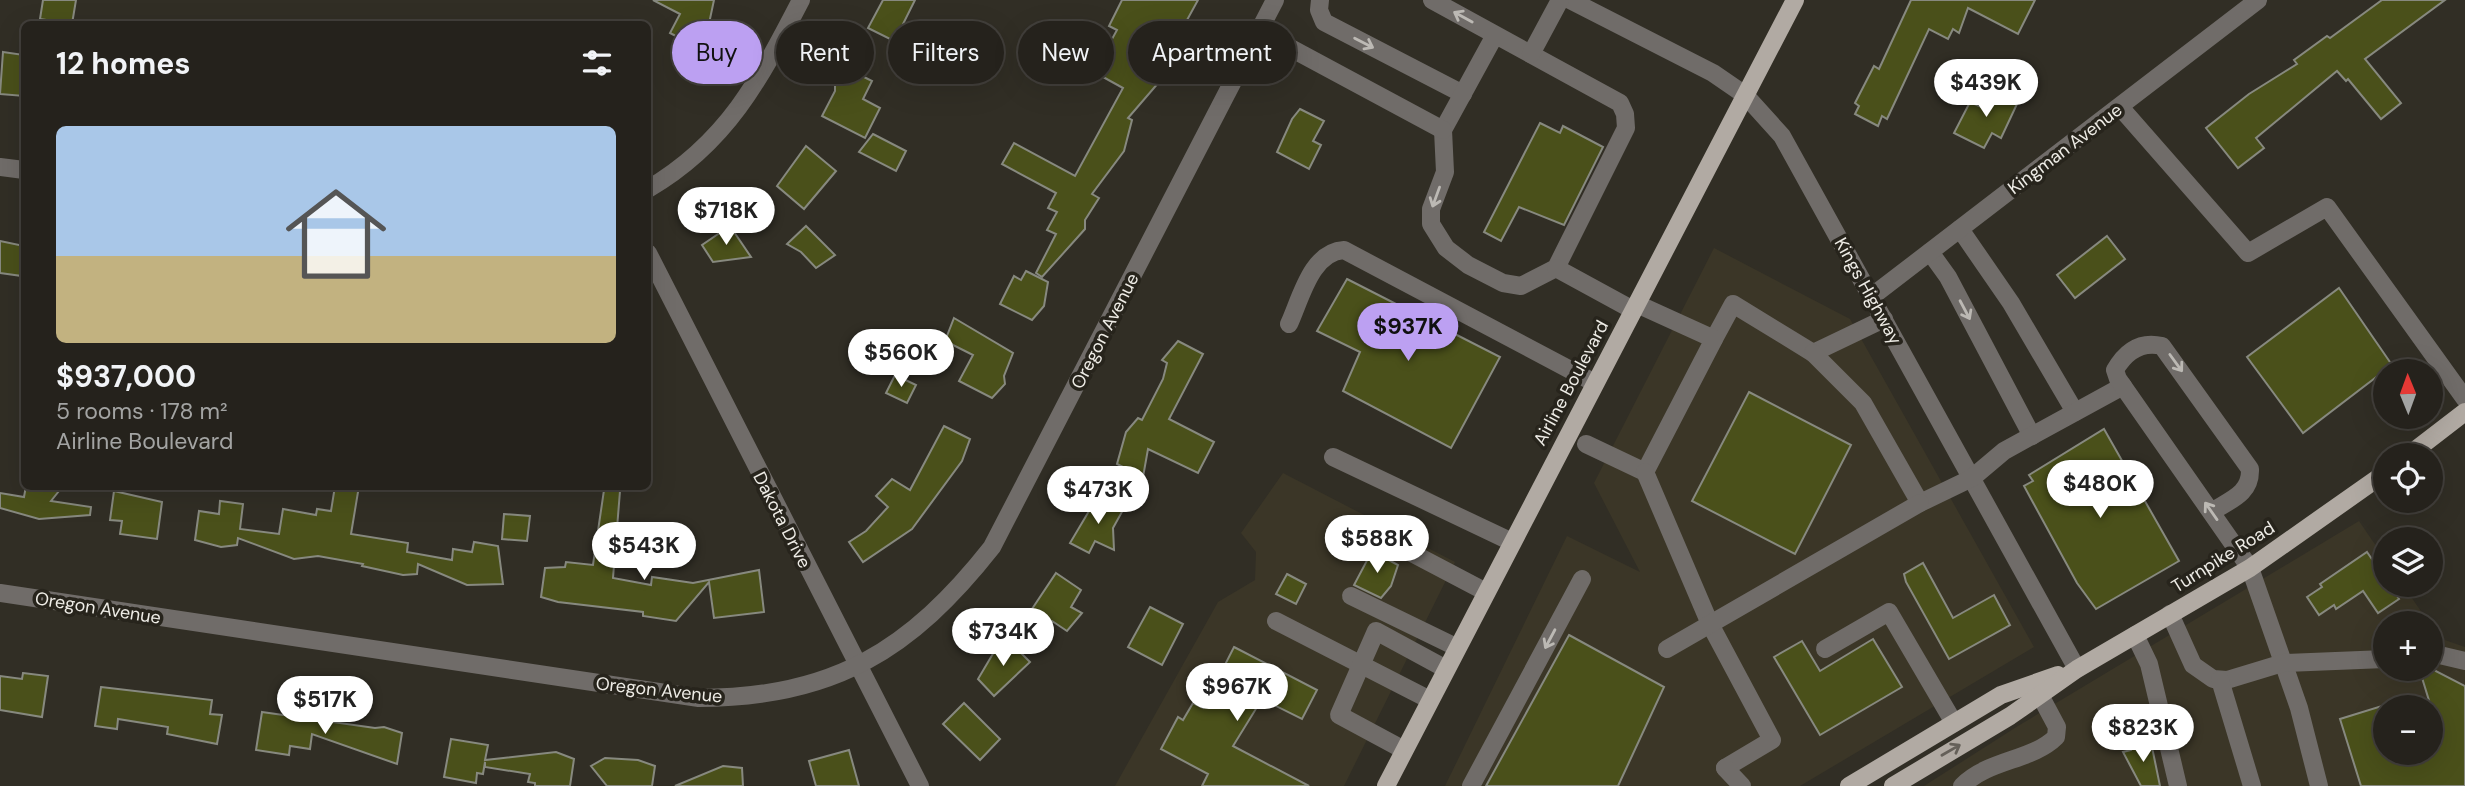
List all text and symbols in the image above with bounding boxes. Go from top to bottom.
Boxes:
one-way arrow [1454,10,1474,24]
chip: Buy [672,21,762,84]
chip: Rent [776,21,874,84]
chip: Filters [888,21,1004,84]
chip: New [1018,21,1114,84]
chip: Apartment [1128,21,1296,84]
one-way arrow [1353,36,1374,50]
text: 12 homes [56,44,190,83]
icon: filters [578,44,616,82]
pin: $439K [1937,60,2035,119]
text: $439K [1950,67,2022,97]
street label: Kingman Avenue [2003,98,2127,200]
icon: home [273,171,399,297]
one-way arrow [1428,185,1441,207]
pin: $718K [677,188,775,247]
text: $718K [694,195,758,225]
street label: Kings Highway [1829,233,1907,349]
street label: Oregon Avenue [1065,269,1145,393]
one-way arrow [1959,299,1973,320]
pin: $937K [1359,304,1457,363]
text: $937K [1373,311,1443,341]
street label: Airline Boulevard [1528,316,1614,450]
pin: $560K [852,330,950,389]
text: $560K [864,337,938,367]
one-way arrow [2168,353,2183,372]
text: $937,000 [56,357,196,396]
north arrow [2373,359,2443,429]
map controls [2373,359,2443,765]
text: 5 rooms · 178 m² [56,396,228,426]
text: Airline Boulevard [56,426,233,456]
button: locate [2373,443,2443,513]
pin: $480K [2051,461,2149,520]
pin: $473K [1049,466,1147,526]
street label: Dakota Drive [747,468,817,572]
text: $480K [2063,468,2137,498]
text: $473K [1063,474,1133,504]
one-way arrow [2204,502,2218,521]
pin: $588K [1328,516,1426,575]
street label: Turnpike Road [2167,516,2279,598]
pin: $543K [595,522,693,582]
text: $588K [1341,523,1413,553]
button: layers [2373,527,2443,597]
text: $543K [608,530,680,560]
street label: Oregon Avenue [33,586,163,630]
pin: $734K [954,608,1052,668]
button: + [2373,611,2443,681]
text: $734K [968,616,1038,646]
one-way arrow [1542,628,1556,649]
pin: $967K [1188,664,1286,723]
street label: Oregon Avenue [595,671,723,709]
text: $967K [1202,671,1272,701]
pin: $517K [276,676,374,736]
text: $517K [293,684,357,714]
button: − [2373,695,2443,765]
pin: $823K [2094,704,2192,764]
text: $823K [2108,712,2178,742]
one-way arrow [1940,743,1961,756]

